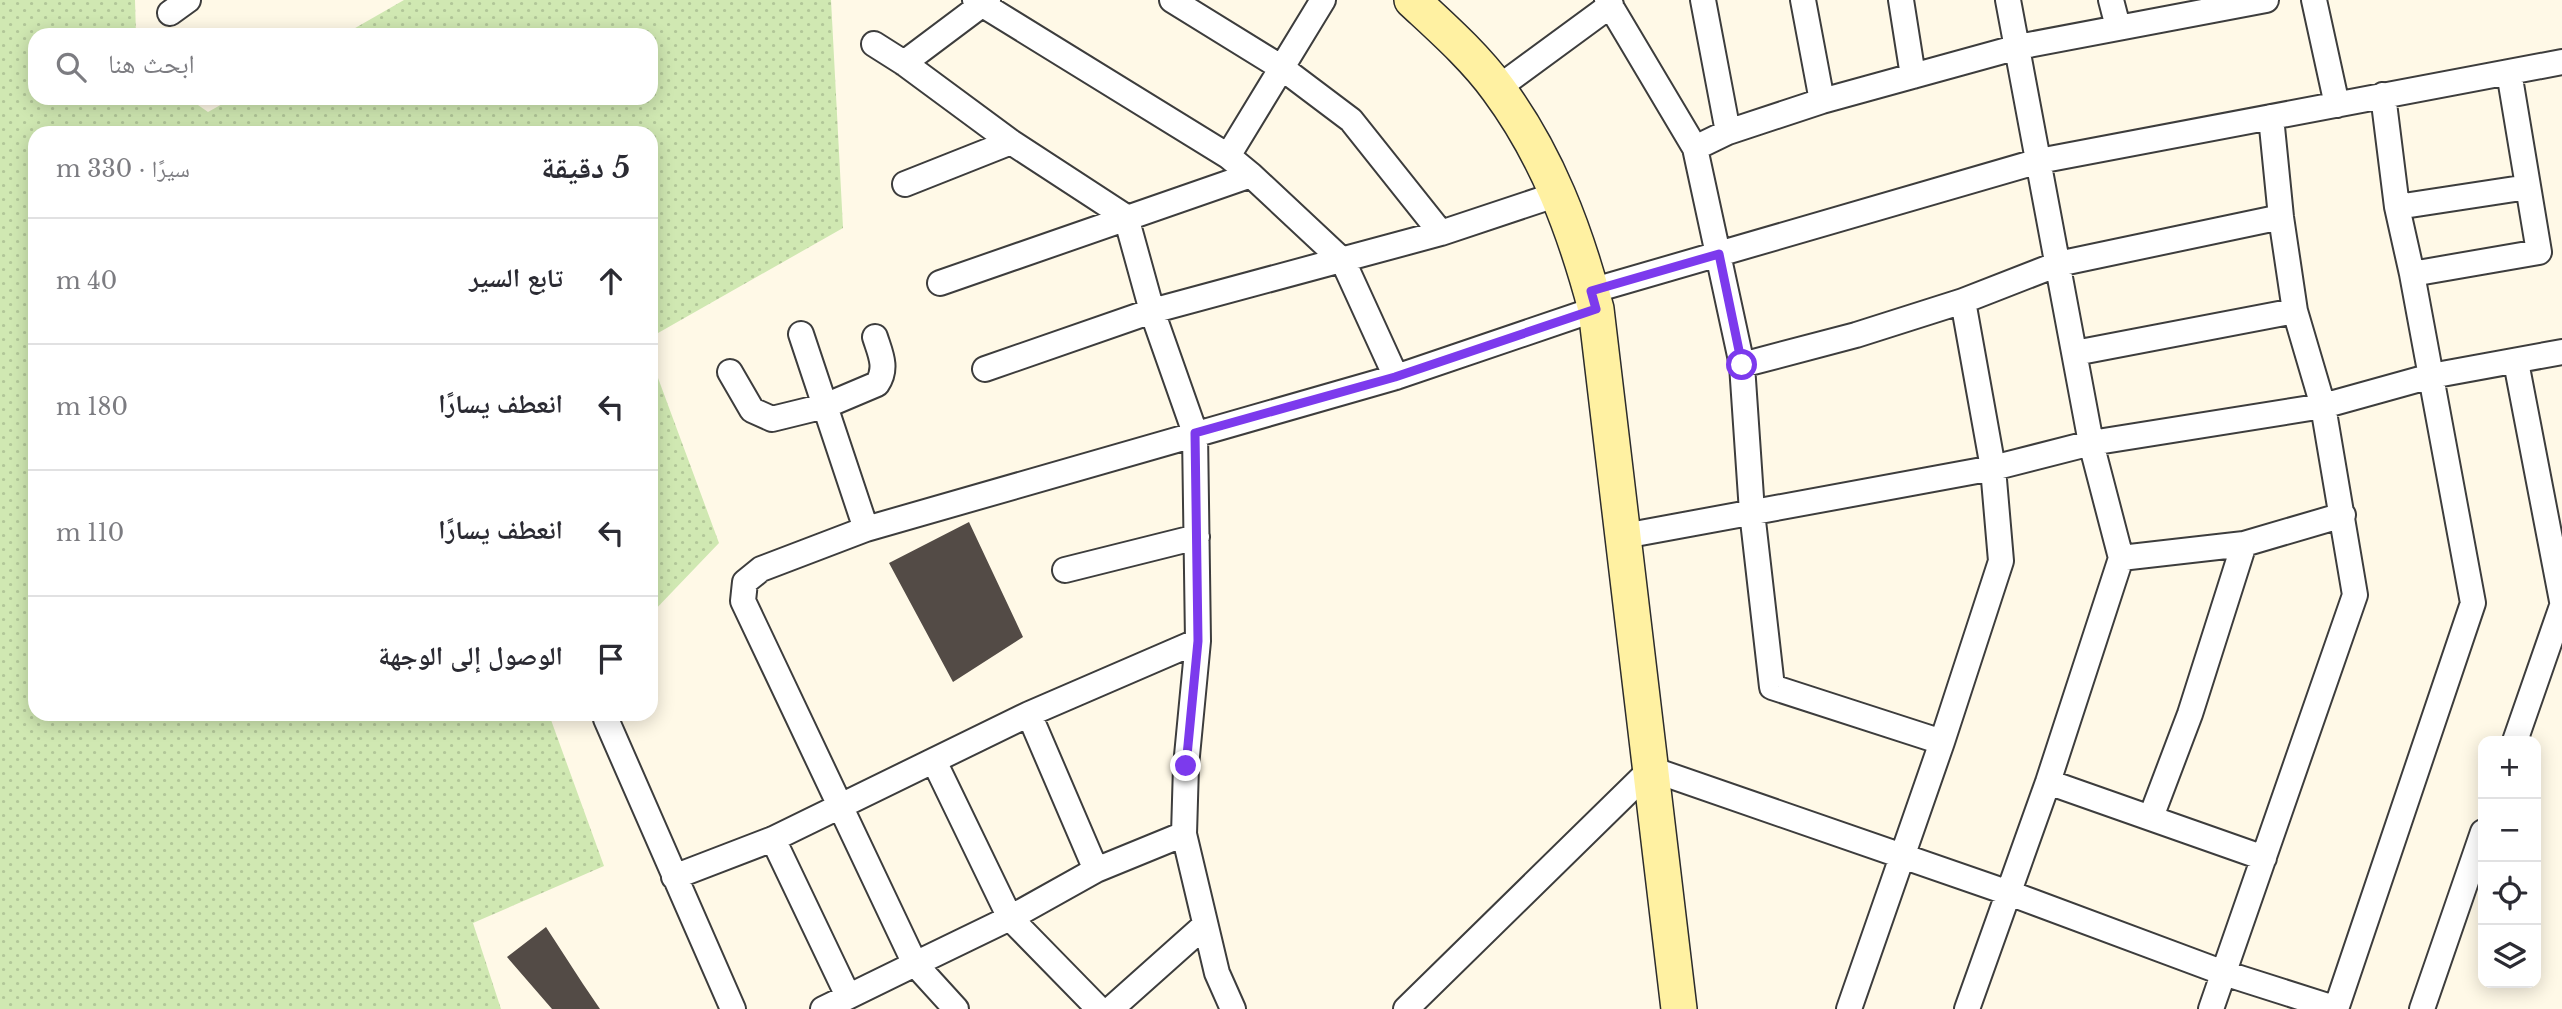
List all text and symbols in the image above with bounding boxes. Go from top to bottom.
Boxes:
search box [28,28,658,105]
icon: search [52,48,90,86]
text: ابحث هنا [108,48,195,80]
text: 5 دقيقة [541,149,630,186]
text: سيرًا · 330 m [56,155,190,183]
text: تابع السير [469,262,563,294]
icon: ahead [592,262,630,300]
text: 40 m [56,267,117,295]
route start [1726,349,1757,380]
text: انعطف يسارًا [438,388,563,420]
icon: left [592,388,630,426]
text: 180 m [56,393,128,421]
text: انعطف يسارًا [438,514,563,546]
icon: left [592,514,630,552]
text: 110 m [56,519,124,547]
text: الوصول إلى الوجهة [378,640,563,672]
icon: arrive [592,640,630,678]
map controls [2478,736,2541,988]
button: + [2478,736,2541,799]
route end [1170,750,1201,781]
button: − [2478,799,2541,862]
button: locate [2478,862,2541,925]
button: layers [2478,925,2541,988]

